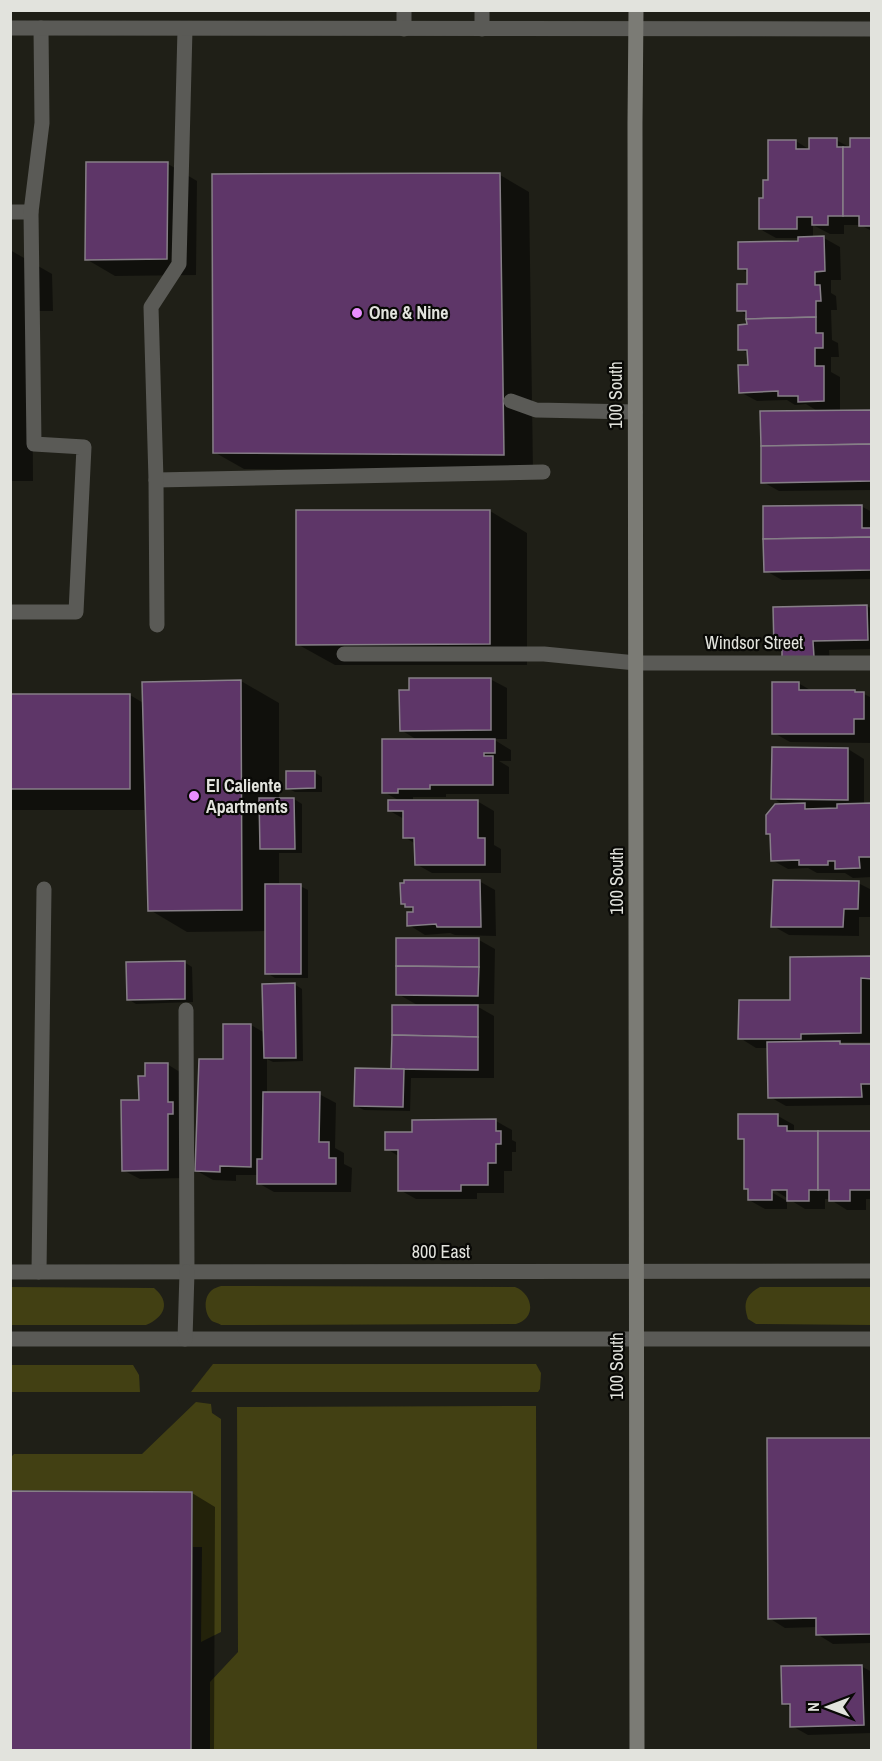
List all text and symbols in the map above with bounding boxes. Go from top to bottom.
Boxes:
place label: One & Nine [369,300,449,325]
marker: One & Nine [350,306,364,320]
street label: 100 South [603,361,628,429]
street label: Windsor Street [705,630,803,655]
place label: El Caliente Apartments [206,773,288,819]
marker: El Caliente Apartments [187,789,201,803]
street label: 100 South [604,847,629,915]
street label: 800 East [412,1239,470,1264]
street label: 100 South [604,1332,629,1400]
north arrow [798,1677,858,1737]
text: N [802,1702,824,1712]

